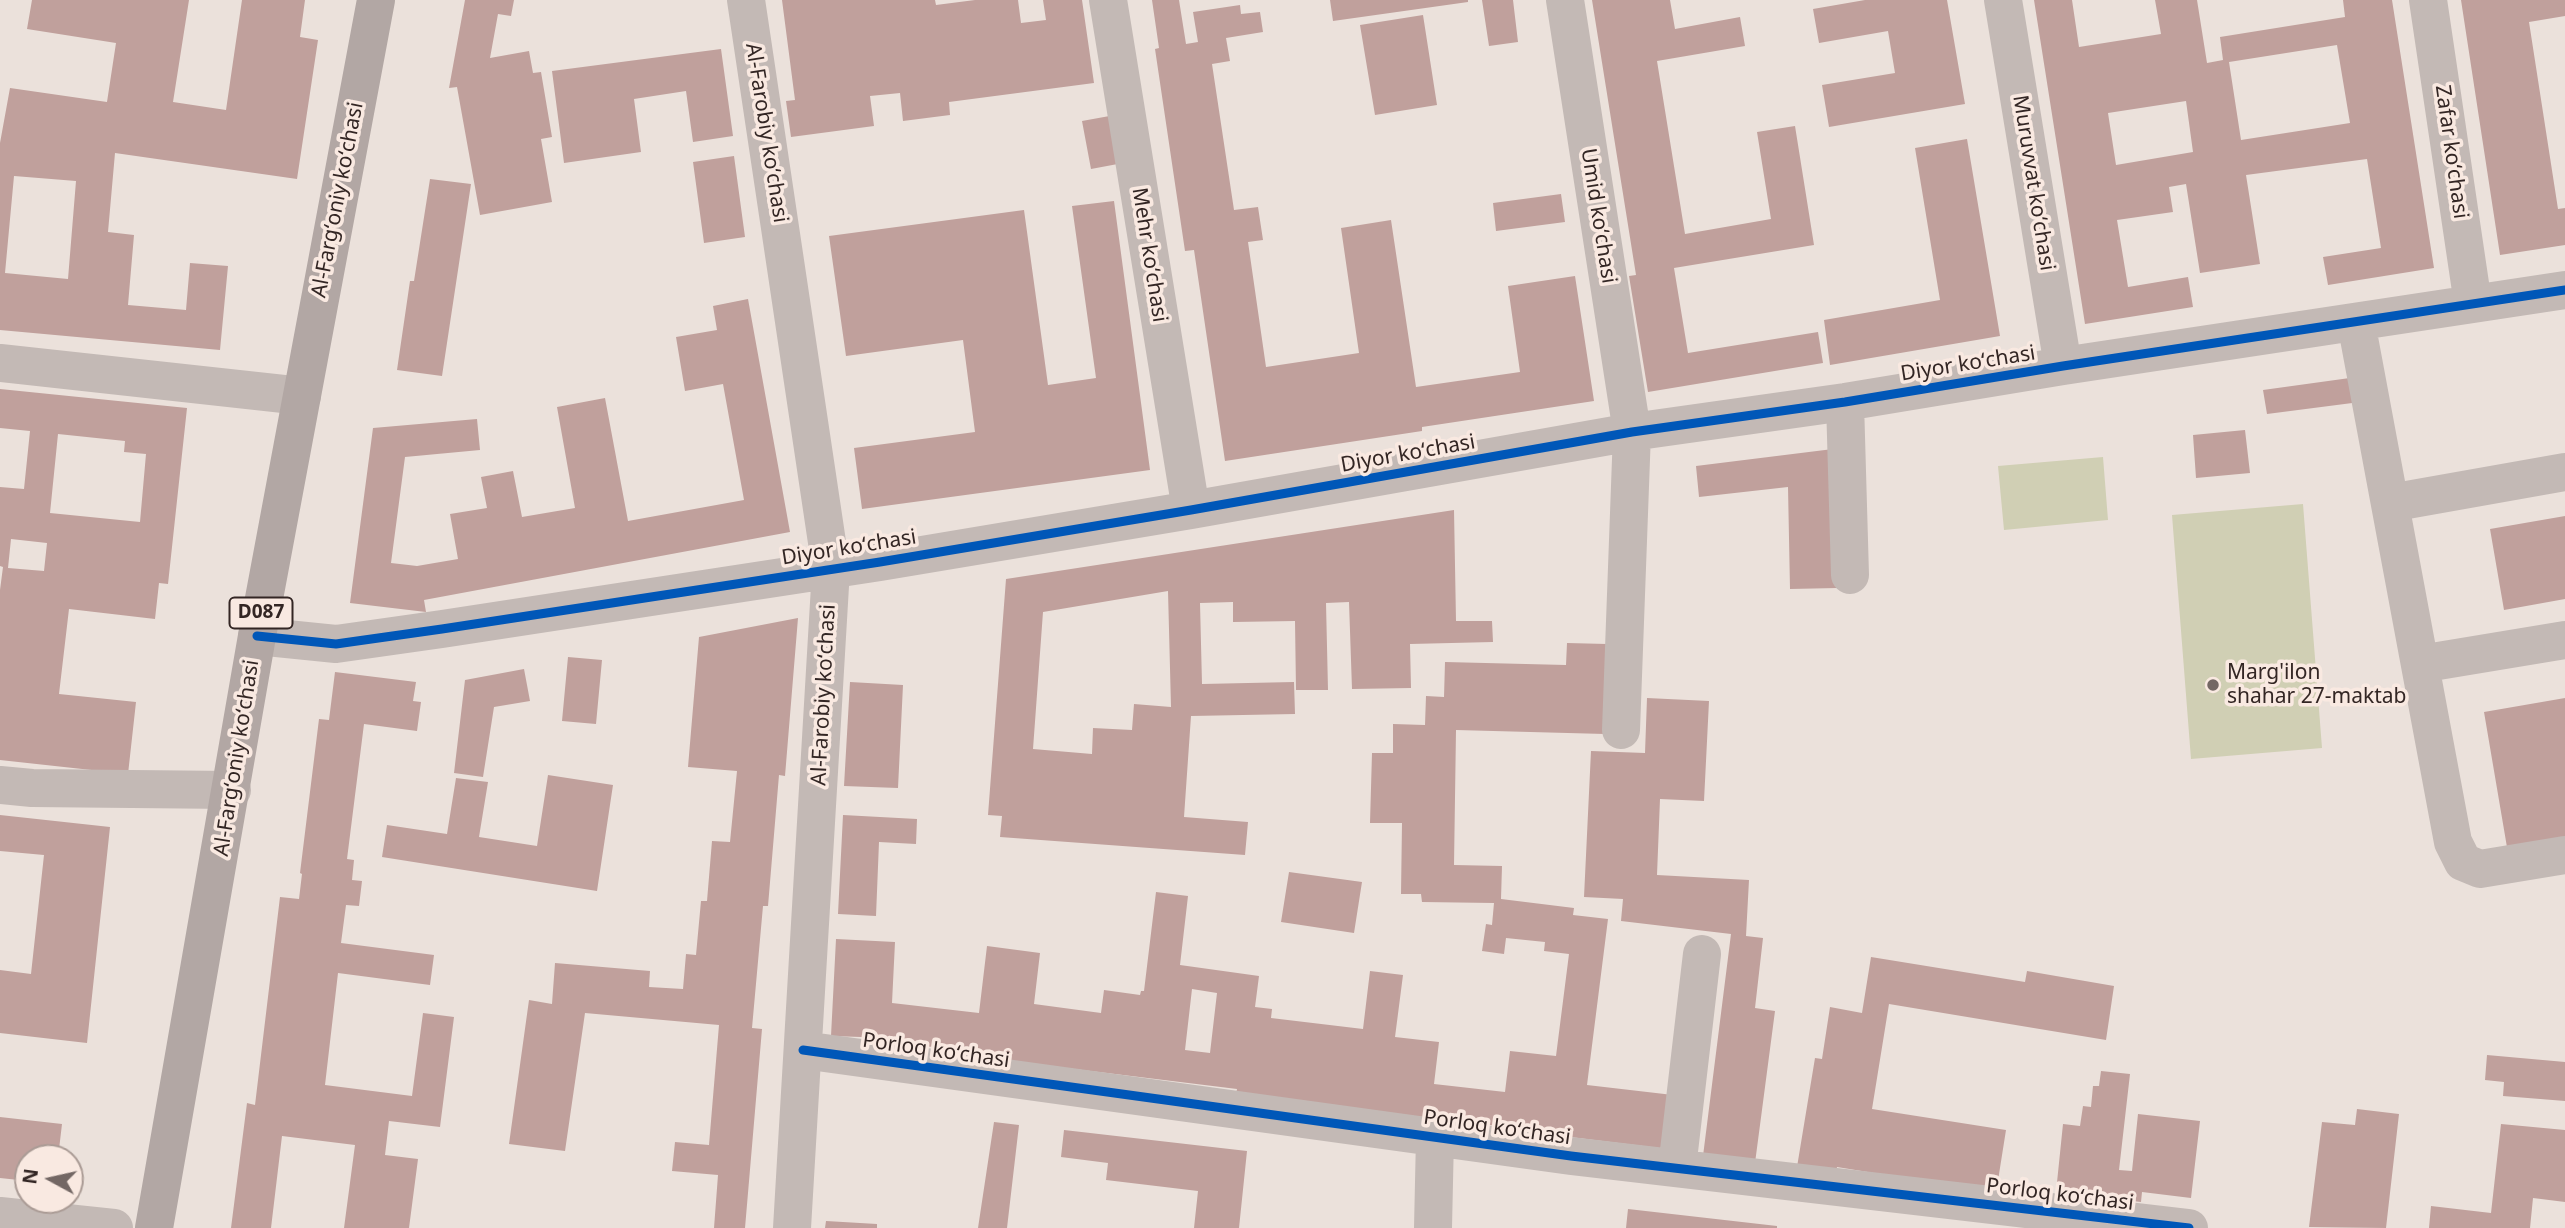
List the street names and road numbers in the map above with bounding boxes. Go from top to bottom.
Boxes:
street label: Al-Farobiy koʻchasi [739,41,793,225]
street label: Zafar koʻchasi [2429,83,2473,221]
street label: Muruvvat koʻchasi [2007,93,2059,273]
street label: Al-Fargʻoniy koʻchasi [307,100,369,300]
street label: Umid koʻchasi [1575,147,1621,285]
street label: Mehr koʻchasi [1126,186,1172,324]
street label: Diyor koʻchasi [1899,341,2037,387]
street label: Diyor koʻchasi [1339,430,1477,478]
street label: Diyor koʻchasi [780,525,918,571]
road number: D087 [230,598,292,628]
street label: Al-Farobiy koʻchasi [807,604,841,786]
street label: Al-Fargʻoniy koʻchasi [209,658,265,858]
street label: Porloq koʻchasi [861,1028,1011,1074]
street label: Porloq koʻchasi [1422,1105,1572,1151]
street label: Porloq koʻchasi [1985,1173,2135,1217]

